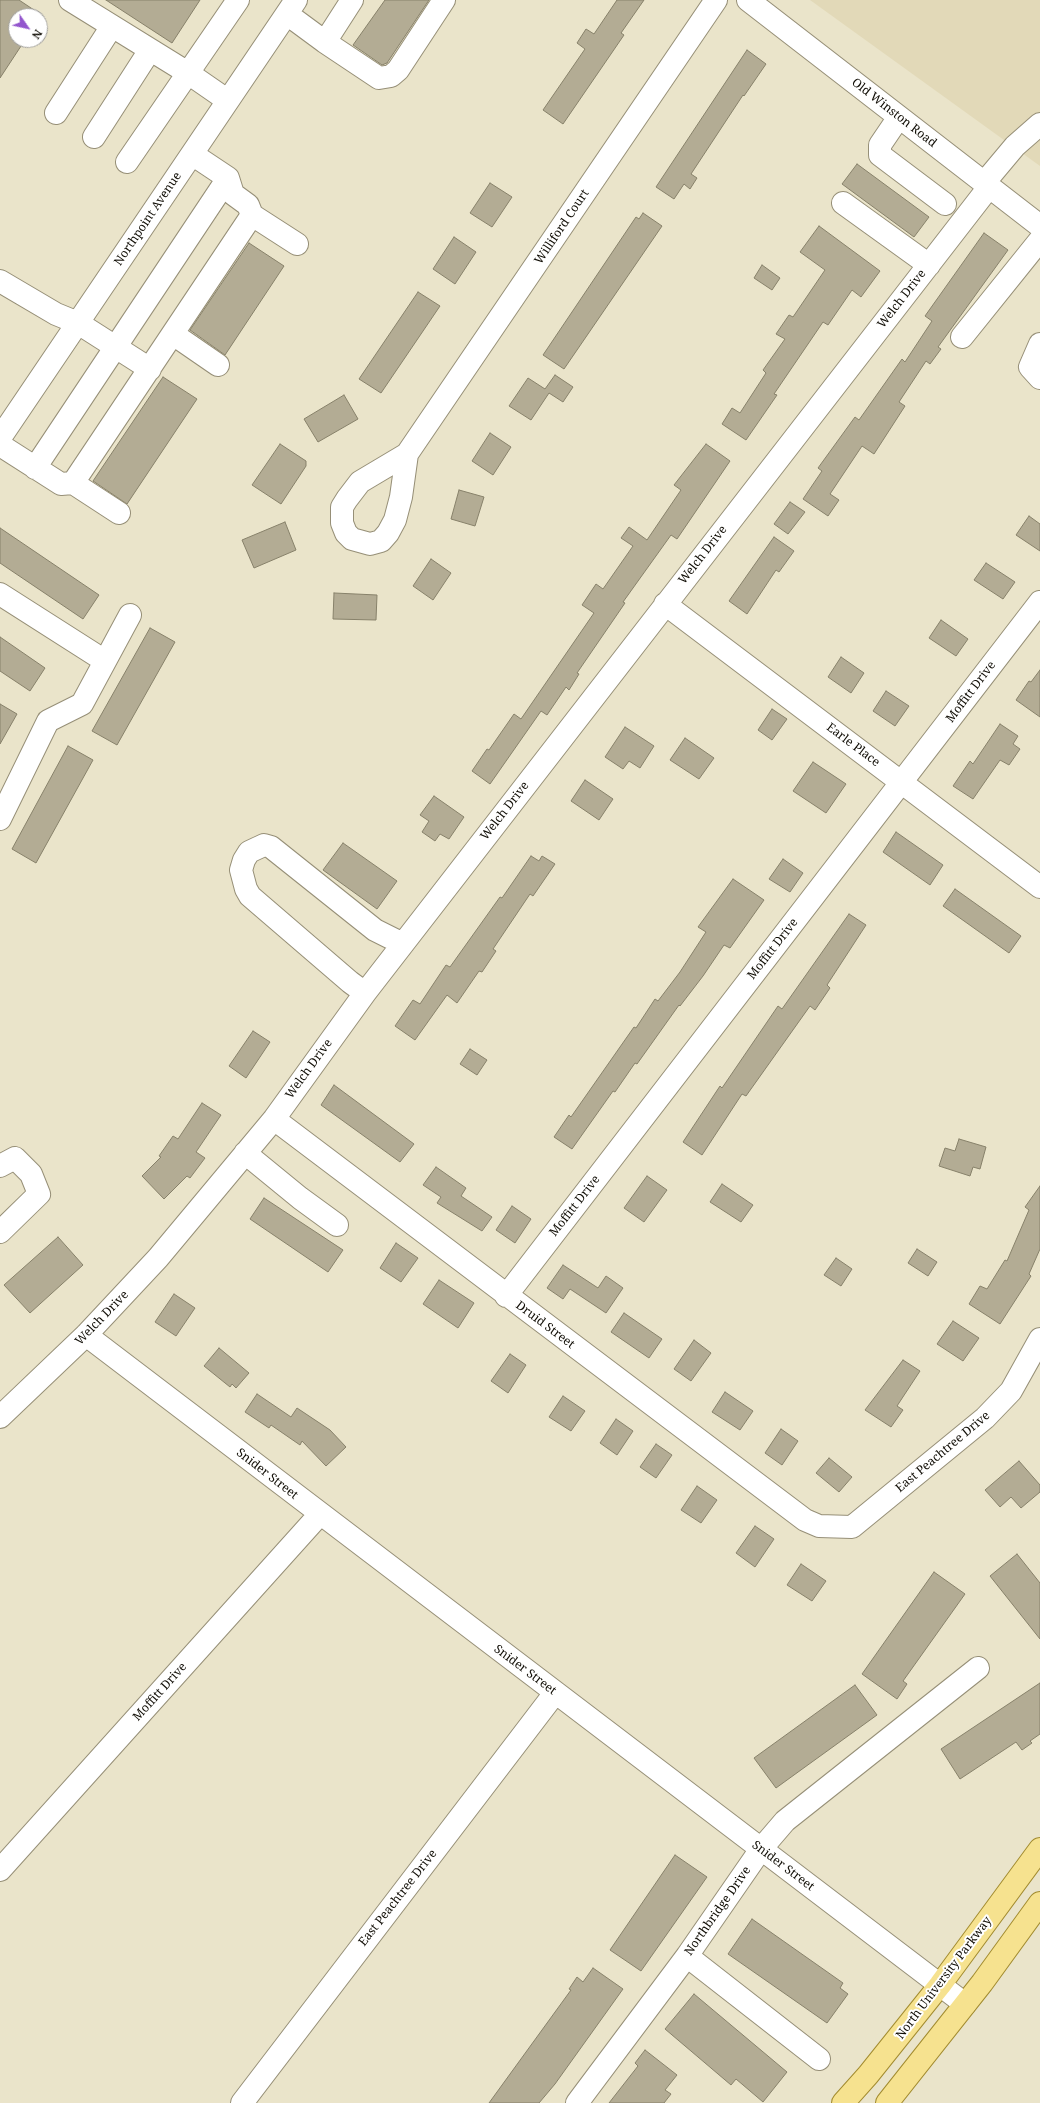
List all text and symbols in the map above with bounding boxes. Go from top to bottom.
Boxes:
north arrow [8,8,48,48]
text: N [29,27,46,42]
street label: Old Winston Road [849,75,939,151]
street label: Northpoint Avenue [111,170,185,268]
street label: Williford Court [532,187,592,267]
street label: Welch Drive [875,267,929,331]
street label: Welch Drive [676,523,730,587]
street label: Moffitt Drive [943,658,999,726]
street label: Earle Place [823,720,883,770]
street label: Welch Drive [478,779,532,843]
street label: Moffitt Drive [745,916,801,982]
street label: Welch Drive [283,1036,335,1102]
street label: Moffitt Drive [547,1173,603,1239]
street label: Welch Drive [72,1288,132,1348]
street label: Druid Street [513,1298,577,1352]
street label: East Peachtree Drive [893,1408,993,1496]
street label: Snider Street [233,1446,301,1502]
street label: Snider Street [491,1642,559,1698]
street label: Moffitt Drive [130,1660,190,1724]
street label: Snider Street [749,1838,817,1894]
street label: East Peachtree Drive [356,1847,440,1949]
street label: Northbridge Drive [682,1864,754,1958]
street label: North University Parkway [893,1914,995,2042]

